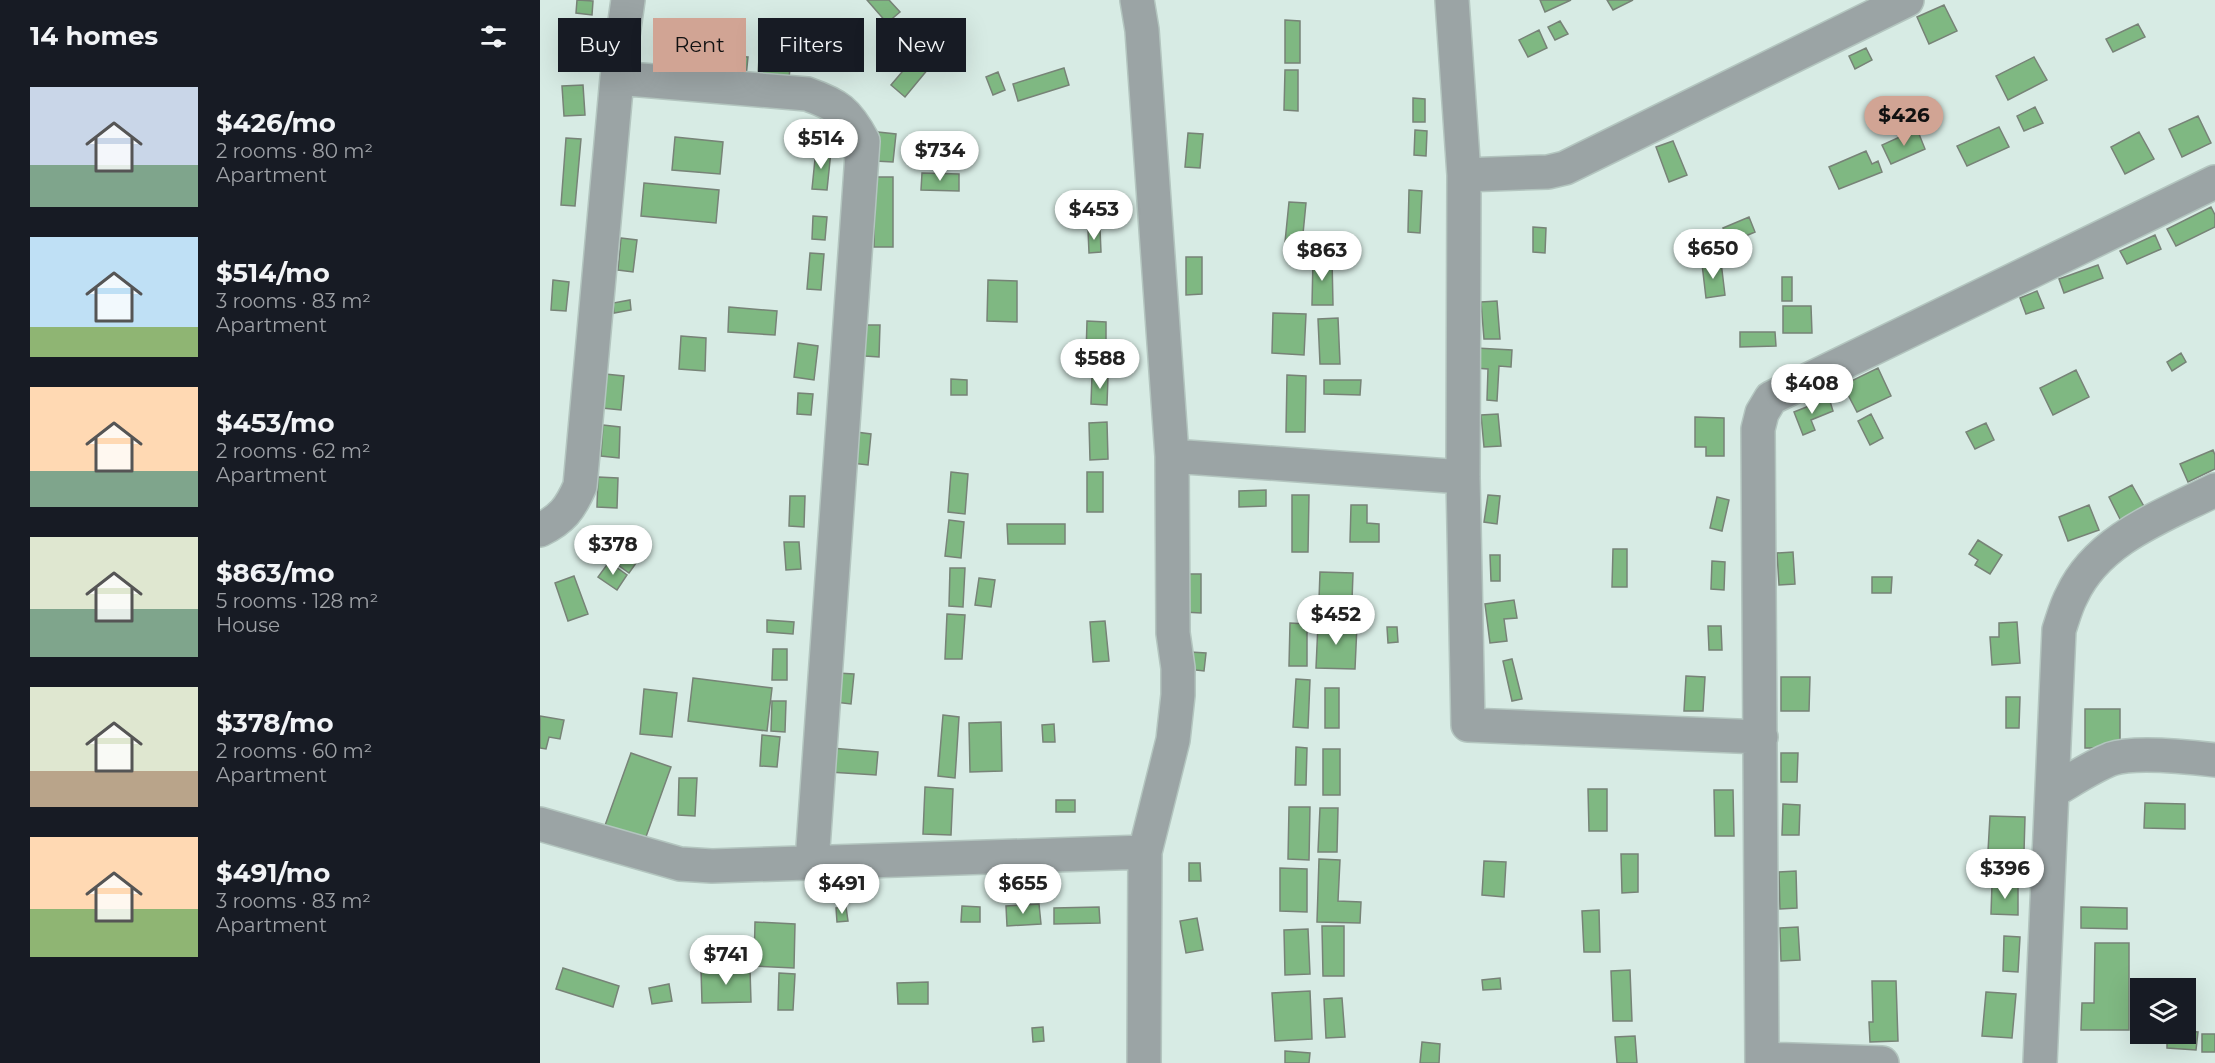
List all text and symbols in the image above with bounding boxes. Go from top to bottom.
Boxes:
chip: Buy [558,18,641,72]
chip: Rent [653,18,746,72]
chip: Filters [758,18,864,72]
chip: New [876,18,966,72]
text: 14 homes [30,20,158,52]
icon: filters [477,20,510,53]
pin: $426 [1868,96,1940,147]
text: $426 [1878,103,1930,127]
text: $426/mo [216,107,336,139]
icon: home [78,111,150,183]
pin: $514 [785,119,857,170]
text: $514 [798,126,844,150]
pin: $734 [904,131,976,182]
text: $734 [915,138,965,162]
text: 2 rooms · 80 m² [216,139,373,163]
text: Apartment [216,163,327,187]
pin: $453 [1058,190,1130,241]
text: $453 [1069,197,1119,221]
pin: $650 [1677,229,1749,280]
pin: $863 [1286,231,1358,282]
text: $650 [1688,236,1738,260]
text: $863 [1297,238,1347,262]
text: $514/mo [216,257,330,289]
icon: home [78,261,150,333]
text: 3 rooms · 83 m² [216,289,371,313]
text: Apartment [216,313,327,337]
pin: $588 [1064,339,1136,390]
text: $588 [1074,346,1126,370]
pin: $408 [1776,364,1848,415]
text: $408 [1785,371,1839,395]
text: $453/mo [216,407,334,439]
icon: home [78,411,150,483]
text: 2 rooms · 62 m² [216,439,371,463]
text: Apartment [216,463,327,487]
pin: $378 [577,525,649,576]
text: $378 [588,532,638,556]
text: $863/mo [216,557,335,589]
icon: home [78,561,150,633]
text: 5 rooms · 128 m² [216,589,378,613]
pin: $452 [1300,595,1372,646]
text: $452 [1311,602,1361,626]
text: House [216,613,280,637]
text: $378/mo [216,707,333,739]
icon: home [78,711,150,783]
text: 2 rooms · 60 m² [216,739,372,763]
text: Apartment [216,763,327,787]
pin: $396 [1969,849,2041,900]
text: $396 [1980,856,2030,880]
text: $491/mo [216,857,330,889]
icon: home [78,861,150,933]
pin: $491 [806,864,878,915]
pin: $655 [987,864,1059,915]
text: $491 [818,871,866,895]
text: $655 [998,871,1048,895]
text: 3 rooms · 83 m² [216,889,371,913]
text: Apartment [216,913,327,937]
pin: $741 [690,935,762,986]
text: $741 [704,942,748,966]
map controls [2130,978,2196,1044]
button: layers [2130,978,2196,1044]

